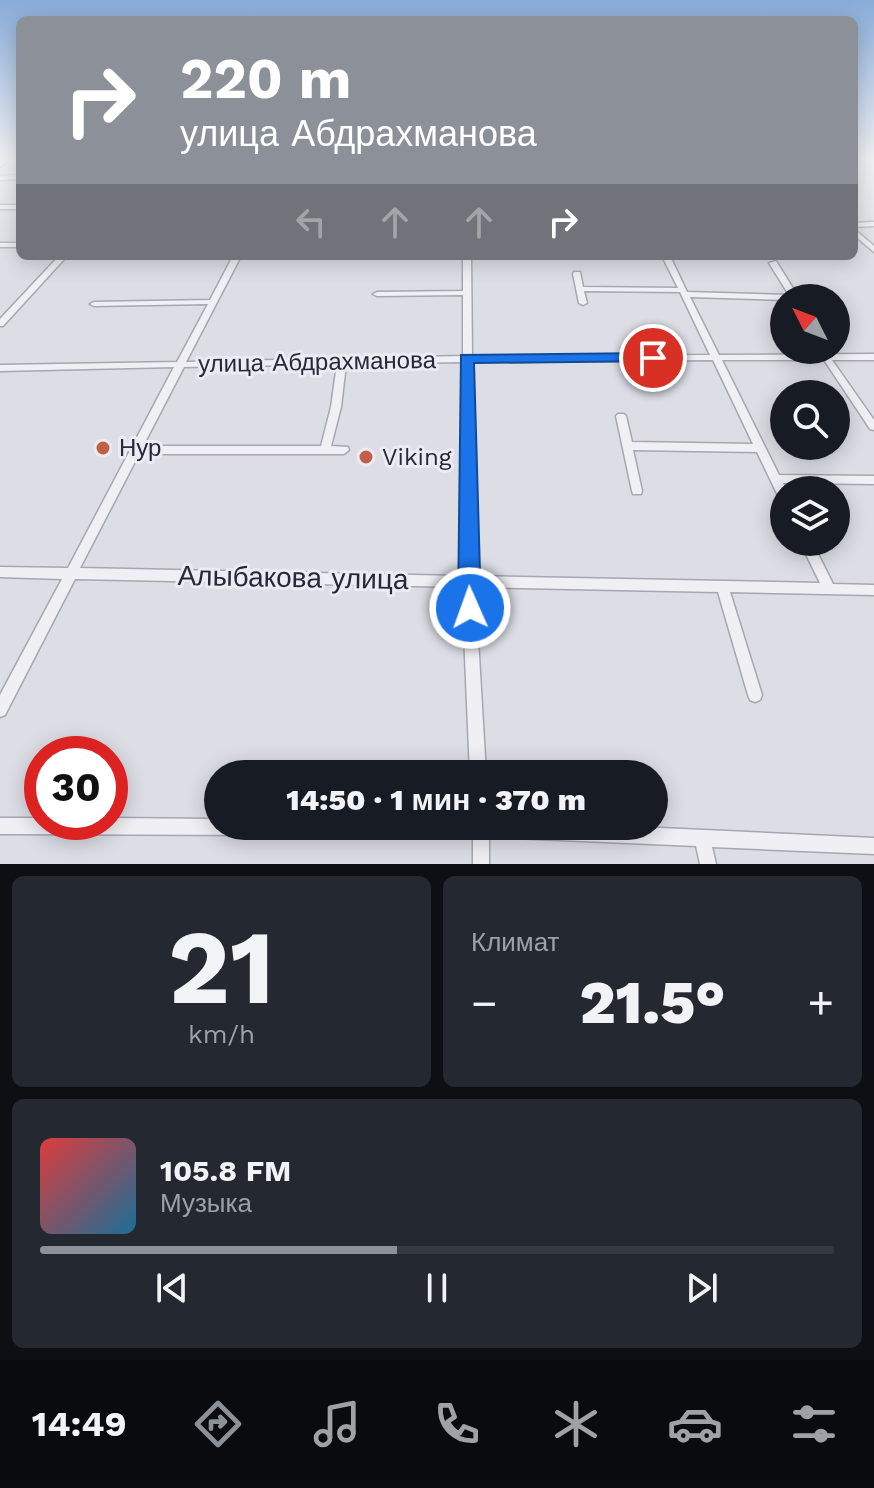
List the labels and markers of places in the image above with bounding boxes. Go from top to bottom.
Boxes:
pin [619,324,687,392]
place label: Нур [119,434,161,462]
marker: Нур [94,439,112,457]
place label: Viking [382,443,452,471]
marker: Viking [357,448,375,466]

